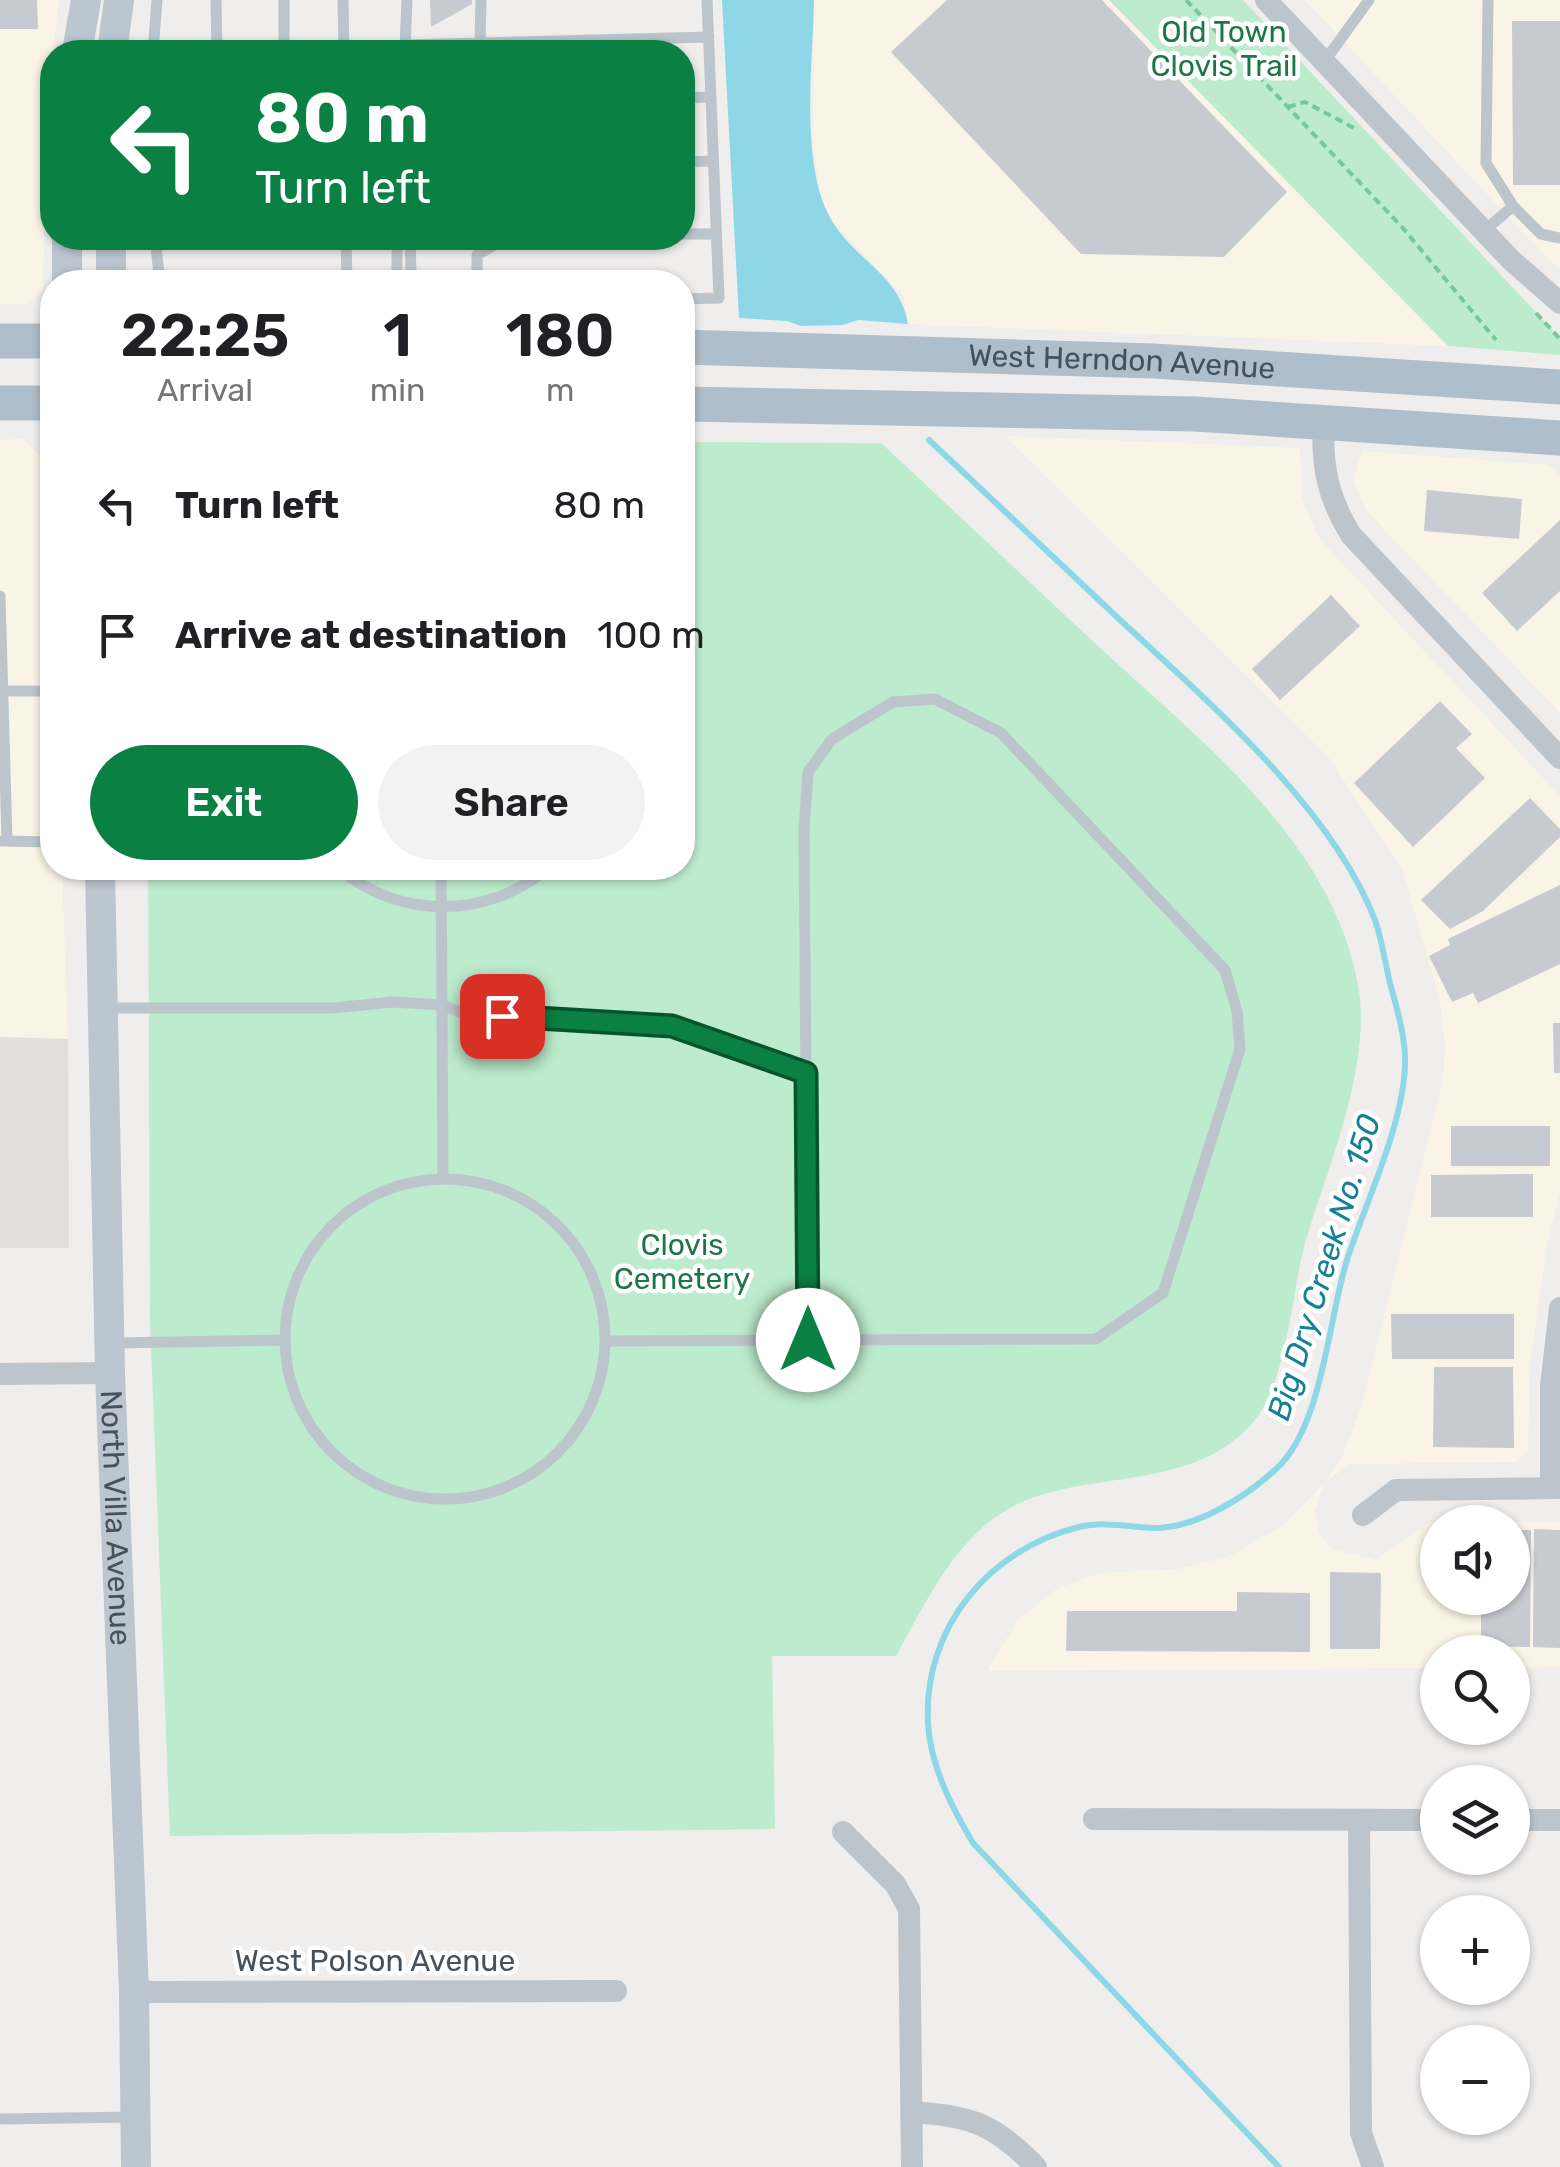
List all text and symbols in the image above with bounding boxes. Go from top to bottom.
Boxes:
park label: Old Town Clovis Trail [1151,14,1297,84]
text: 80 m [255,77,429,160]
icon: left [90,80,220,210]
text: Turn left [255,161,431,214]
text: 22:25 [120,300,289,371]
text: 1 [383,300,412,371]
text: 180 [506,300,615,371]
street label: West Herndon Avenue [968,337,1276,387]
text: Arrival [157,371,253,409]
text: min [370,371,425,409]
text: m [546,371,574,409]
icon: left [90,478,145,533]
text: Turn left [175,482,339,528]
text: 80 m [554,482,645,528]
icon: arrive [90,608,145,663]
text: Arrive at destination [175,612,567,658]
text: 100 m [597,612,705,658]
button: Exit [90,745,358,860]
button: Share [378,745,645,860]
pin [460,974,545,1059]
icon: arrive [475,989,530,1044]
water label: Big Dry Creek No. 150 [1259,1109,1389,1425]
park label: Clovis Cemetery [614,1227,750,1297]
position arrow [756,1288,860,1392]
street label: North Villa Avenue [93,1389,139,1646]
map controls [1420,1505,1530,2135]
button: sound [1420,1505,1530,1615]
button: search [1420,1635,1530,1745]
button: layers [1420,1765,1530,1875]
button: + [1420,1895,1530,2005]
street label: West Polson Avenue [235,1943,515,1979]
button: − [1420,2025,1530,2135]

